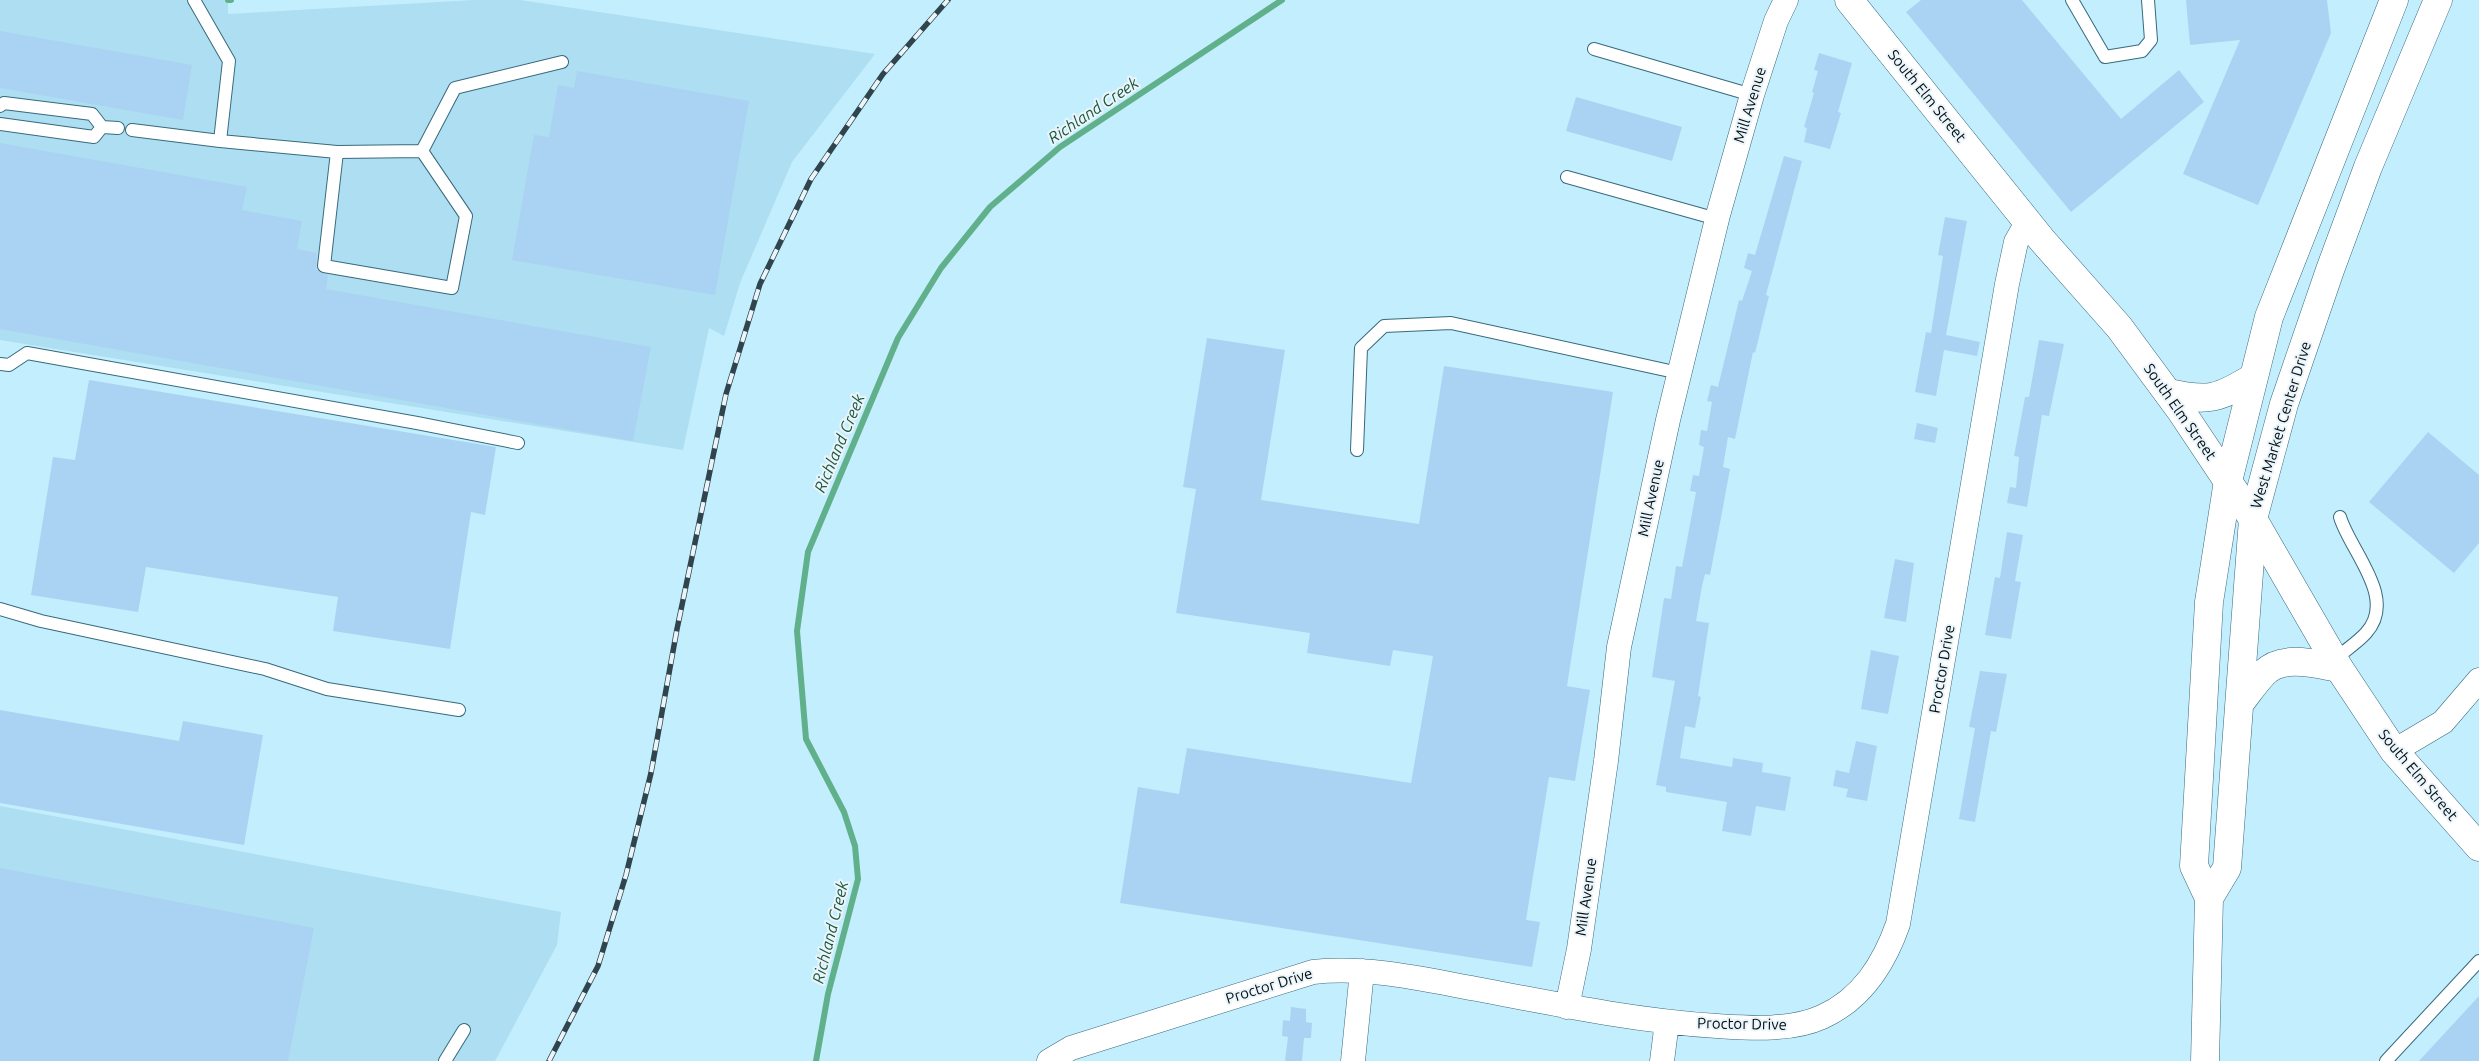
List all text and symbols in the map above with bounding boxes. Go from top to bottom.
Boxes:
street label: South Elm Street [1885,46,1970,145]
street label: Mill Avenue [1730,65,1769,145]
water label: Richland Creek [1044,73,1142,147]
street label: West Market Center Drive [2247,339,2314,510]
street label: South Elm Street [2141,360,2220,463]
water label: Richland Creek [810,390,868,495]
street label: Mill Avenue [1634,458,1667,538]
street label: Proctor Drive [1925,623,1958,715]
street label: South Elm Street [2375,726,2462,824]
street label: Mill Avenue [1572,857,1599,937]
water label: Richland Creek [809,878,852,985]
street label: Proctor Drive [1224,964,1314,1007]
street label: Proctor Drive [1697,1014,1787,1033]

